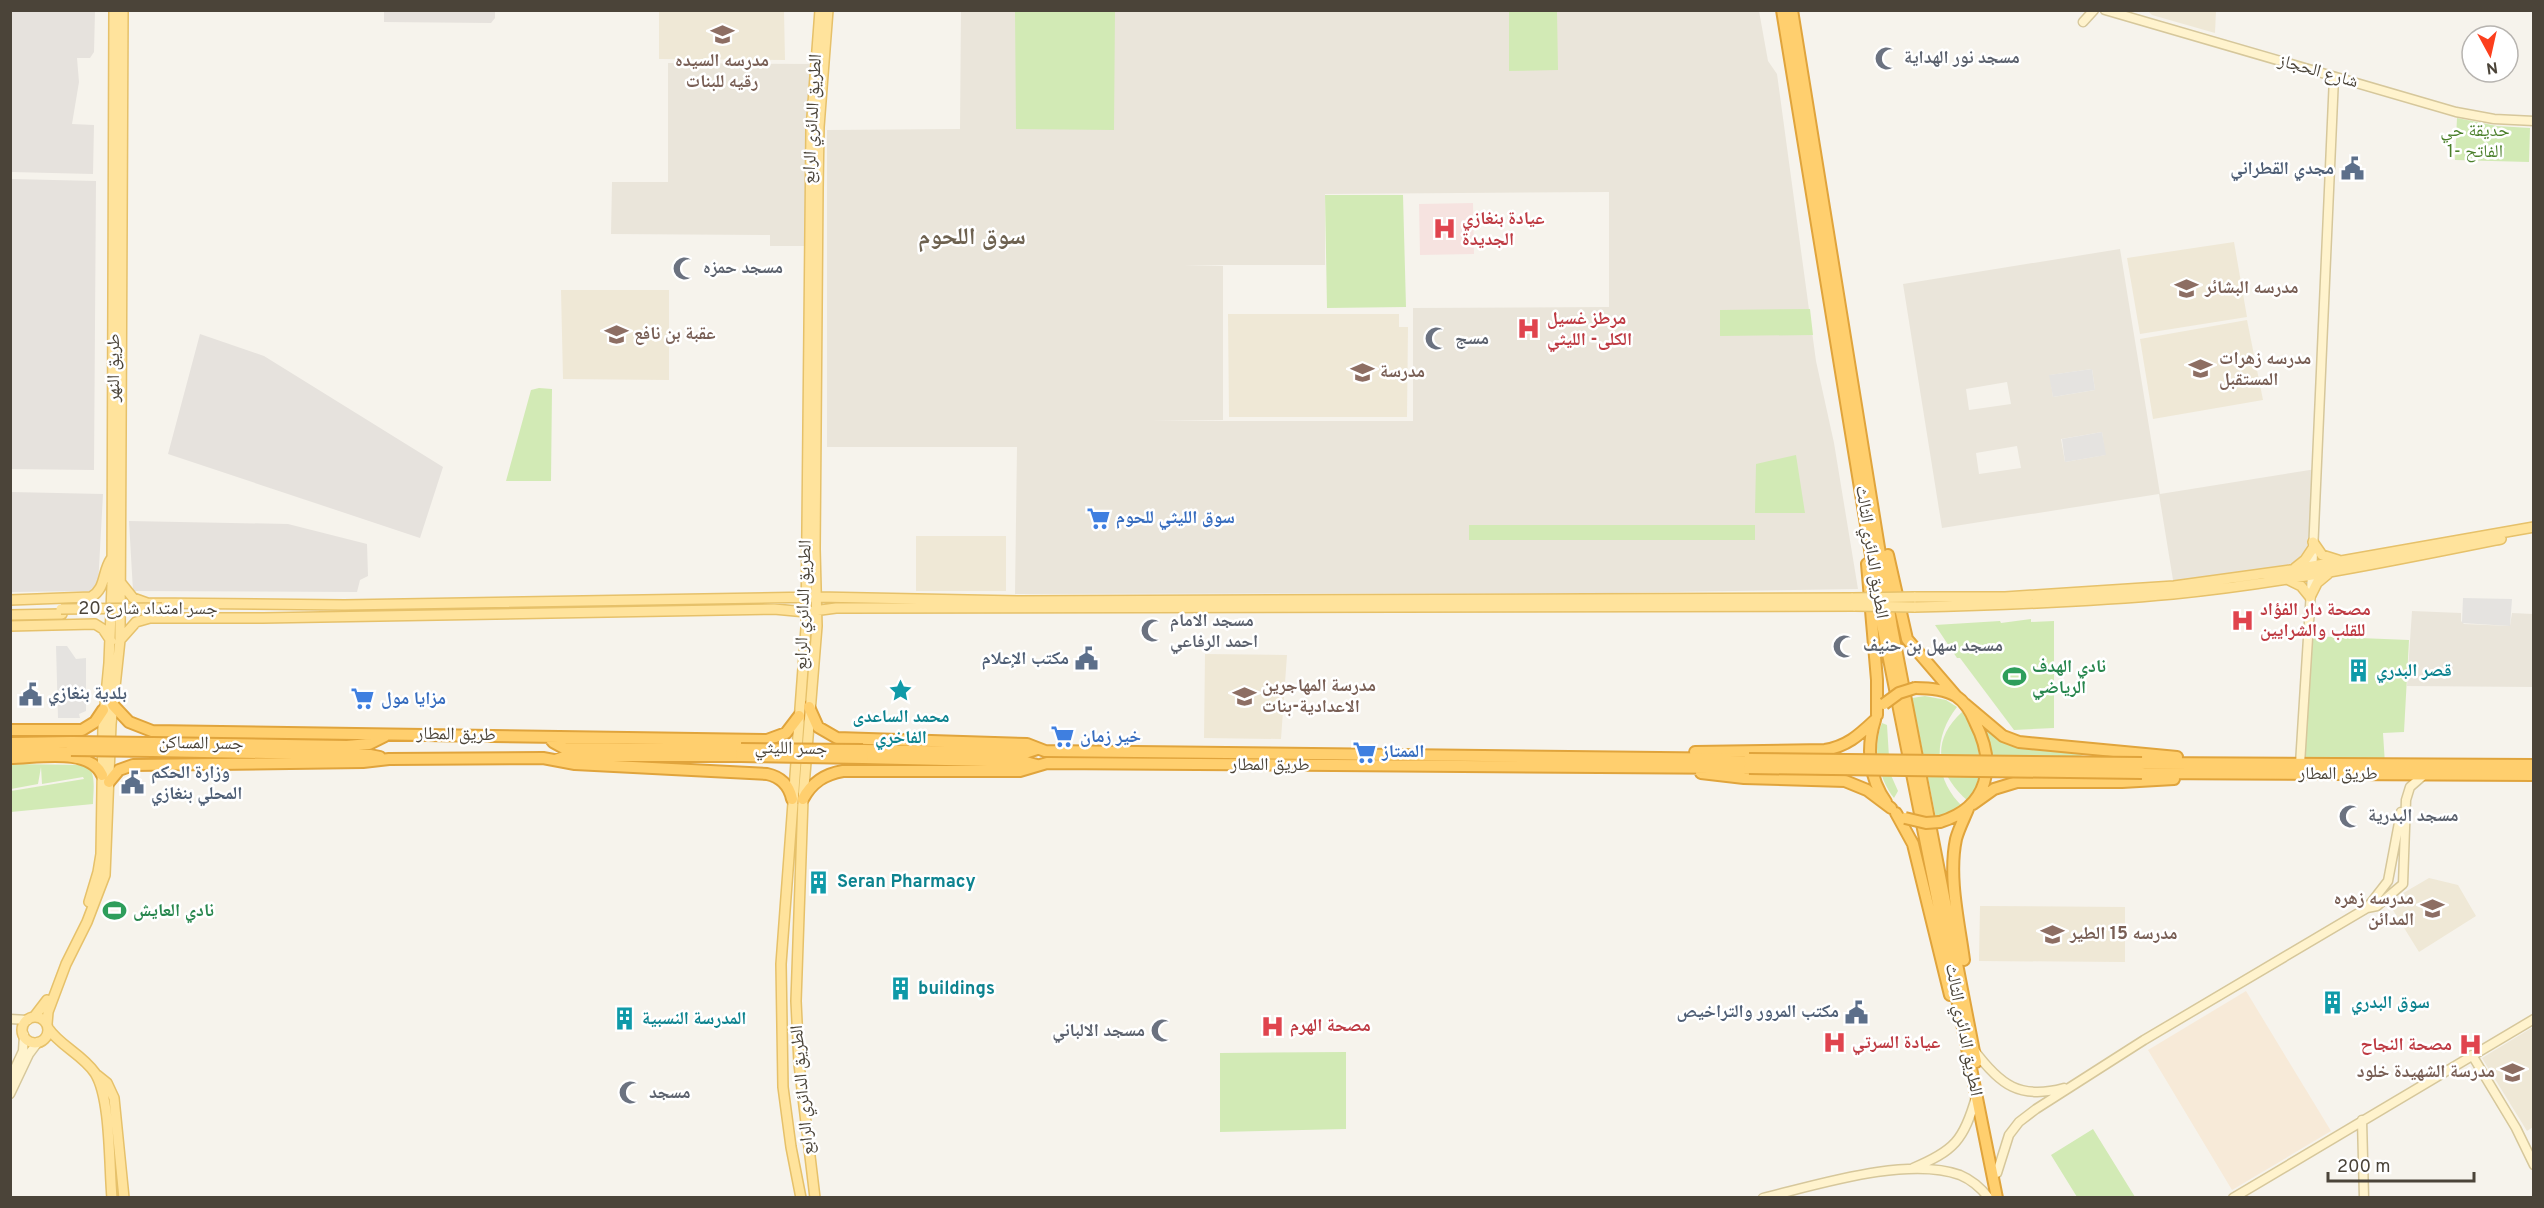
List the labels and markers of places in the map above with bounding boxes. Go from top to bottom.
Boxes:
school or university icon: مدرسه السيده رقيه للبنات [709,22,735,48]
mosque icon: مسجد نور الهداية [1873,45,1899,71]
place label: مسجد نور الهداية [1904,47,2020,70]
place label: مدرسه السيده رقيه للبنات [675,50,769,94]
public building icon: مجدي القطراني [2339,156,2365,182]
place label: مجدي القطراني [2230,158,2334,182]
place label: عيادة بنغازي الجديدة [1462,208,1545,252]
hospital icon: عيادة بنغازي الجديدة [1431,216,1457,242]
mosque icon: مسجد حمزه [672,255,698,281]
place label: مسجد حمزه [703,257,783,280]
school or university icon: مدرسه البشائر [2174,275,2200,301]
place label: مدرسه البشائر [2204,277,2299,300]
place label: مرطز غسيل الكلى- الليثي [1547,308,1632,353]
hospital icon: مرطز غسيل الكلى- الليثي [1516,316,1542,342]
school or university icon: عقبة بن نافع [603,321,629,347]
place label: عقبة بن نافع [634,323,716,346]
mosque icon: مسج [1424,326,1450,352]
place label: مسج [1455,328,1489,351]
place label: مدرسه زهرات المستقبل [2219,348,2311,392]
school or university icon: مدرسه زهرات المستقبل [2188,356,2214,382]
school or university icon: مدرسة [1349,359,1375,385]
place label: مدرسة [1380,361,1425,384]
supermarket icon: سوق الليثي للحوم [1085,505,1111,531]
place label: سوق الليثي للحوم [1116,507,1235,531]
place label: مصحة دار الفؤاد للقلب والشرايين [2260,599,2371,643]
hospital icon: مصحة دار الفؤاد للقلب والشرايين [2229,607,2255,633]
place label: مسجد الامام احمد الرفاعي [1170,610,1258,655]
mosque icon: مسجد الامام احمد الرفاعي [1139,618,1165,644]
mosque icon: مسجد سهل بن حنيف [1832,633,1858,659]
place label: مسجد سهل بن حنيف [1863,635,2003,658]
public building icon: مكتب الإعلام [1074,646,1100,672]
place label: مكتب الإعلام [982,648,1069,671]
place label: نادي الهدف الرياضي [2032,656,2106,701]
building icon: قصر البدري [2345,658,2371,684]
place label: قصر البدري [2376,660,2452,684]
sports icon: نادي الهدف الرياضي [2001,664,2027,690]
place label: مدرسة المهاجرين الاعدادية-بنات [1262,675,1376,719]
place icon: محمد الساعدى الفاخري [888,678,914,704]
public building icon: بلدية بنغازي [17,681,43,707]
place label: بلدية بنغازي [48,683,127,707]
school or university icon: مدرسة المهاجرين الاعدادية-بنات [1231,683,1257,709]
supermarket icon: مزايا مول [350,686,376,712]
place label: مزايا مول [381,688,446,711]
place label: محمد الساعدى الفاخري [852,706,950,751]
supermarket icon: خير زمان [1049,724,1075,750]
place label: خير زمان [1080,726,1141,749]
supermarket icon: الممتاز [1351,739,1377,765]
place label: الممتاز [1381,741,1424,764]
place label: وزارة الحكم المحلي بنغازي [151,762,242,807]
public building icon: وزارة الحكم المحلي بنغازي [120,770,146,796]
mosque icon: مسجد البدرية [2337,803,2363,829]
place label: مسجد البدرية [2368,805,2458,828]
building icon: Seran Pharmacy [806,869,832,895]
place label: Seran Pharmacy [837,871,976,894]
place label: مدرسه زهره المدائن [2334,888,2414,932]
school or university icon: مدرسه زهره المدائن [2419,896,2445,922]
sports icon: نادي العايش [102,898,128,924]
place label: نادي العايش [133,900,214,924]
school or university icon: مدرسه 15 الطير [2039,921,2065,947]
place label: مدرسه 15 الطير [2069,923,2178,946]
building icon: buildings [887,976,913,1002]
place label: buildings [918,978,995,1001]
building icon: سوق البدري [2320,990,2346,1016]
place label: سوق البدري [2351,992,2430,1016]
public building icon: مكتب المرور والتراخيص [1844,999,1870,1025]
place label: مكتب المرور والتراخيص [1676,1001,1839,1024]
building icon: المدرسة النسبية [611,1006,637,1032]
place label: المدرسة النسبية [642,1008,746,1031]
hospital icon: مصحة الهرم [1259,1013,1285,1039]
place label: مصحة الهرم [1290,1015,1371,1038]
mosque icon: مسجد الالباني [1150,1018,1176,1044]
place label: مسجد الالباني [1052,1020,1145,1044]
hospital icon: عيادة السرتي [1821,1030,1847,1056]
place label: عيادة السرتي [1852,1032,1940,1056]
hospital icon: مصحة النجاح [2457,1032,2483,1058]
place label: مصحة النجاح [2360,1034,2452,1057]
school or university icon: مدرسة الشهيدة خلود [2500,1059,2526,1085]
place label: مدرسة الشهيدة خلود [2357,1061,2495,1084]
mosque icon: مسجد [618,1080,644,1106]
place label: مسجد [649,1082,691,1105]

